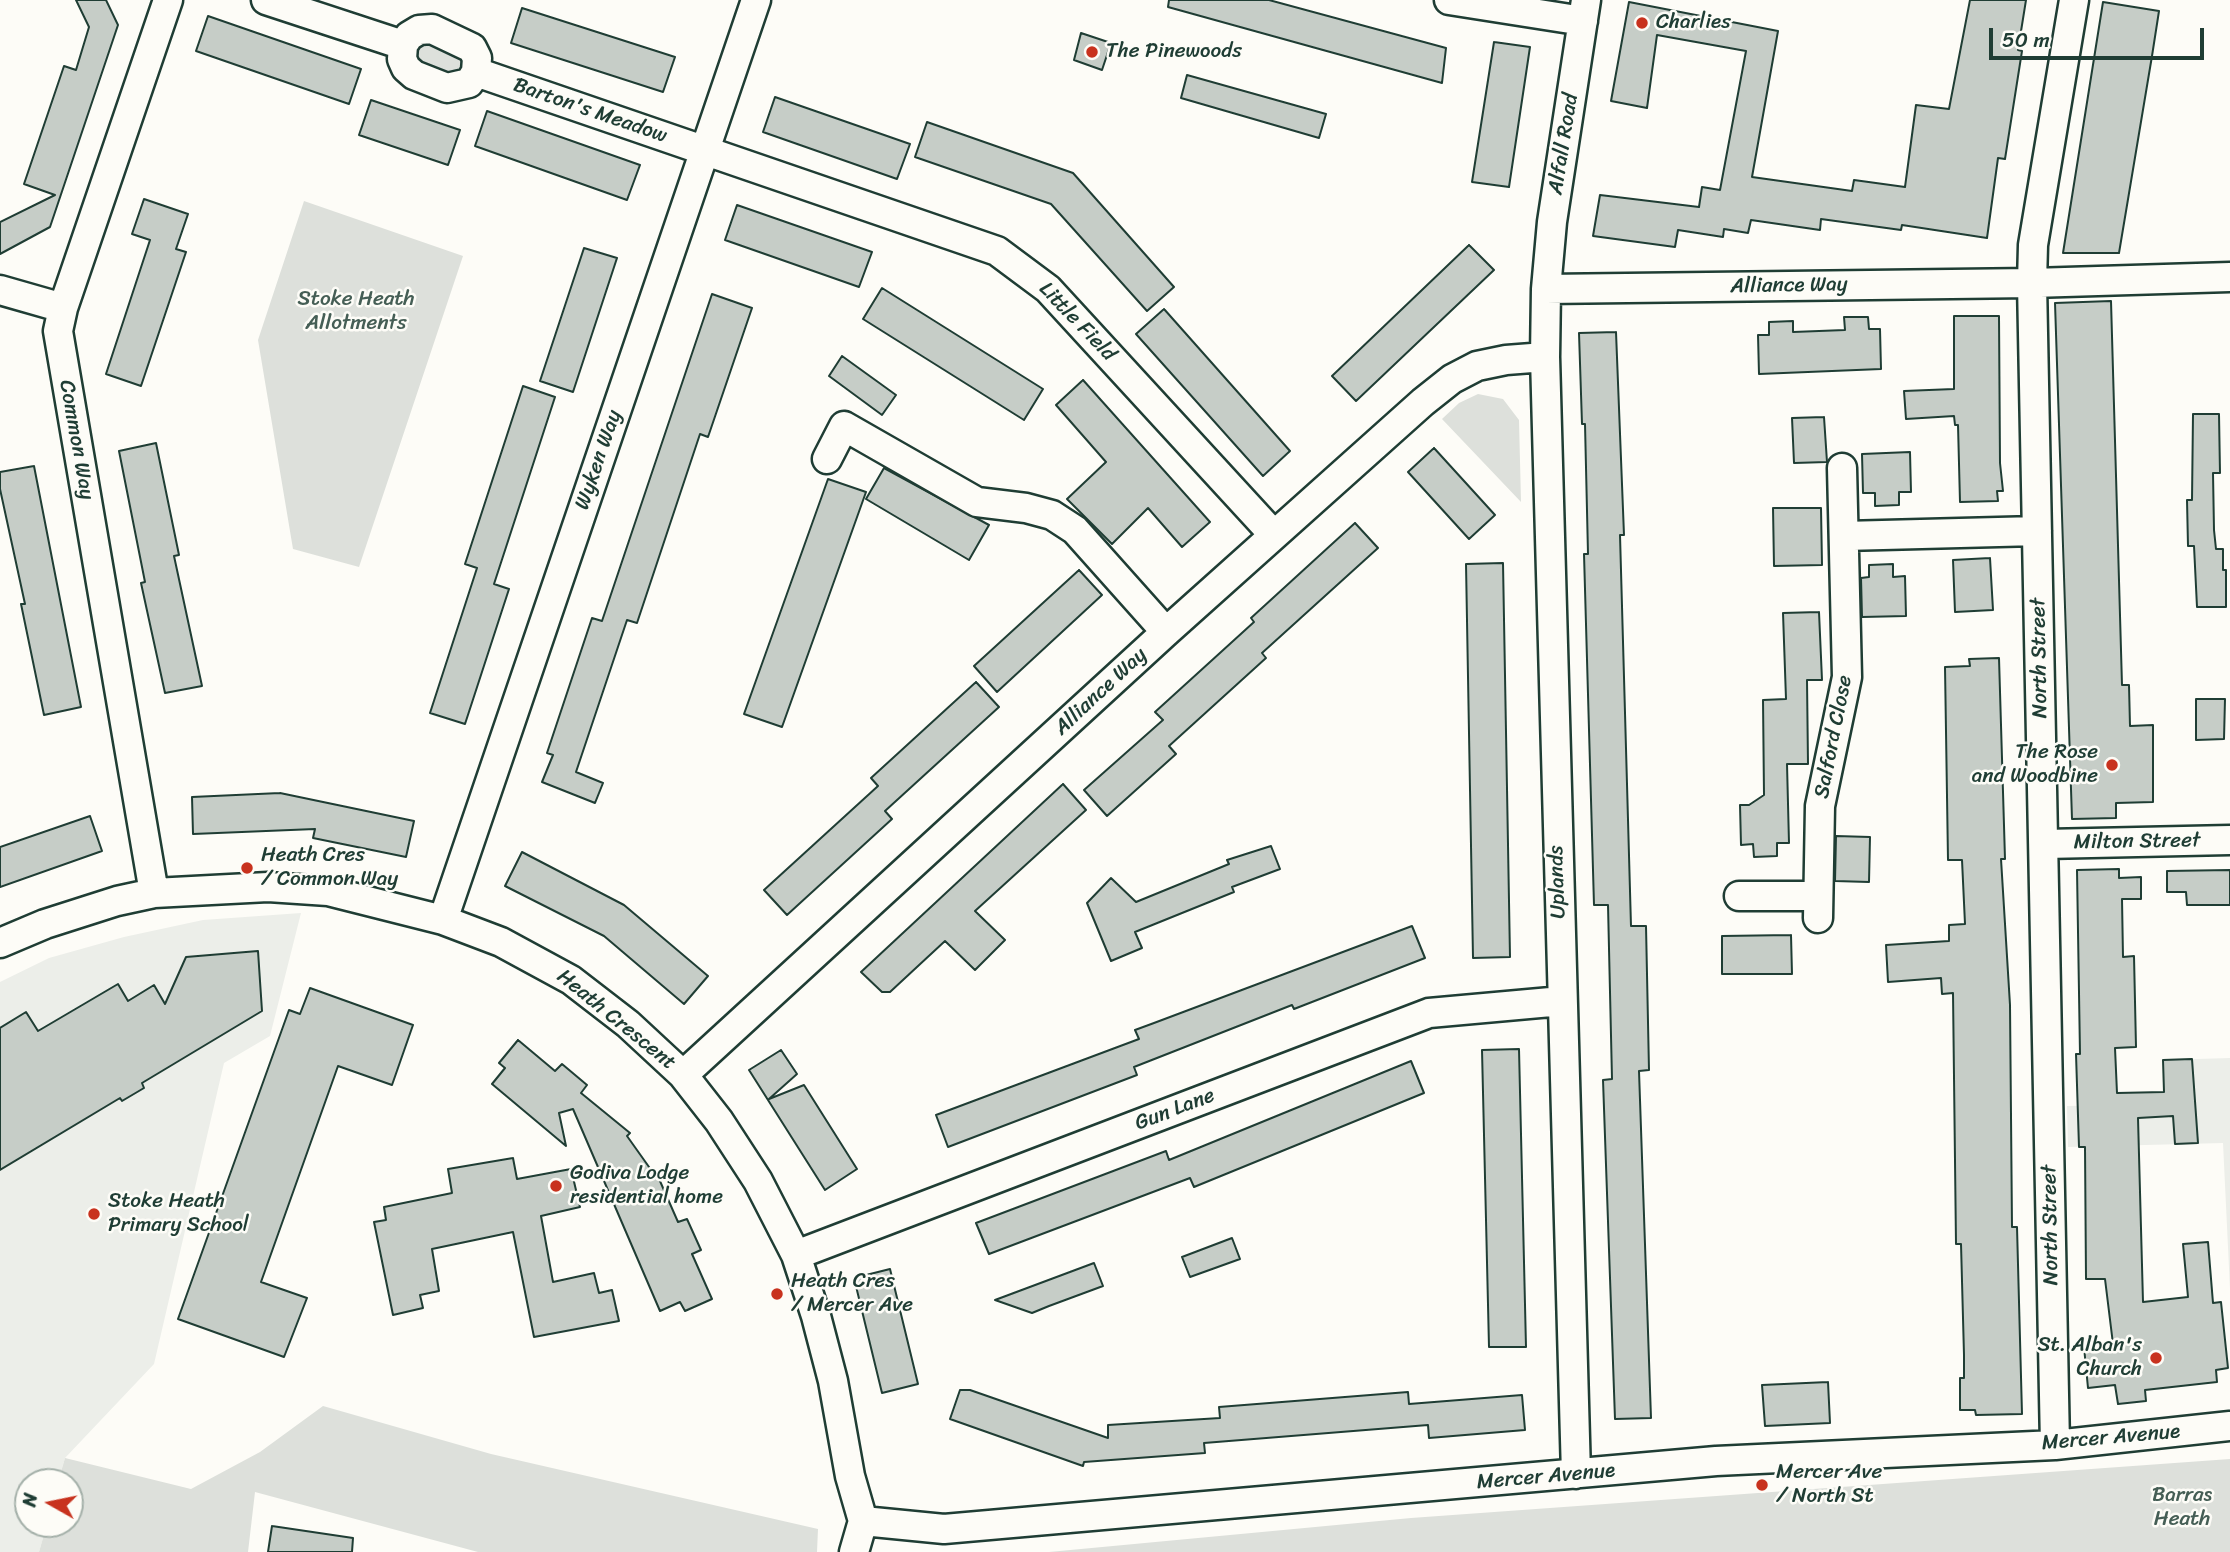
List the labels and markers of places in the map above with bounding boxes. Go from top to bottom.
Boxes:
place label: Charlies [1656,10,1731,36]
marker: Charlies [1634,15,1650,31]
place label: The Pinewoods [1106,39,1242,65]
marker: The Pinewoods [1084,44,1100,60]
place label: The Rose and Woodbine [1972,740,2098,790]
marker: The Rose and Woodbine [2104,757,2120,773]
place label: Heath Cres / Common Way [261,843,398,893]
marker: Heath Cres / Common Way [239,860,255,876]
place label: Godiva Lodge residential home [570,1161,723,1211]
marker: Godiva Lodge residential home [548,1178,564,1194]
place label: Stoke Heath Primary School [108,1189,249,1239]
marker: Stoke Heath Primary School [86,1206,102,1222]
place label: Heath Cres / Mercer Ave [791,1269,913,1319]
marker: Heath Cres / Mercer Ave [769,1286,785,1302]
place label: St. Alban's Church [2037,1333,2142,1383]
marker: St. Alban's Church [2148,1350,2164,1366]
place label: Mercer Ave / North St [1776,1460,1882,1510]
marker: Mercer Ave / North St [1754,1477,1770,1493]

